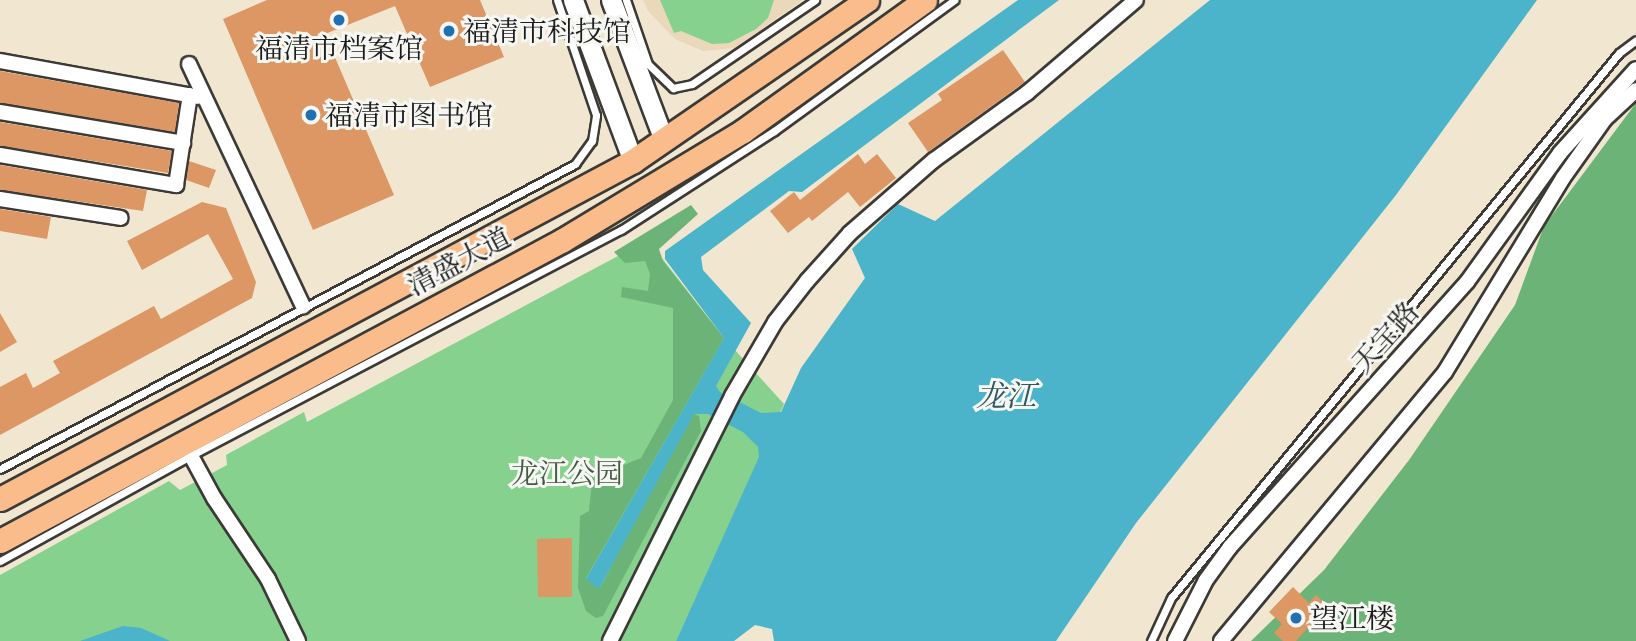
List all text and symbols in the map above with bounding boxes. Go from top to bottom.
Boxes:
marker: 福清市档案馆 [331,12,347,28]
place label: 福清市科技馆 [463,14,631,48]
marker: 福清市科技馆 [441,23,457,39]
place label: 福清市档案馆 [255,31,423,65]
place label: 福清市图书馆 [325,98,493,132]
marker: 福清市图书馆 [303,107,319,123]
street label: 清盛大道 [402,220,516,302]
street label: 天宝路 [1344,295,1426,379]
water label: 龙江 [976,377,1036,413]
park label: 龙江公园 [511,456,623,490]
place label: 望江楼 [1310,601,1394,635]
marker: 望江楼 [1288,610,1304,626]

